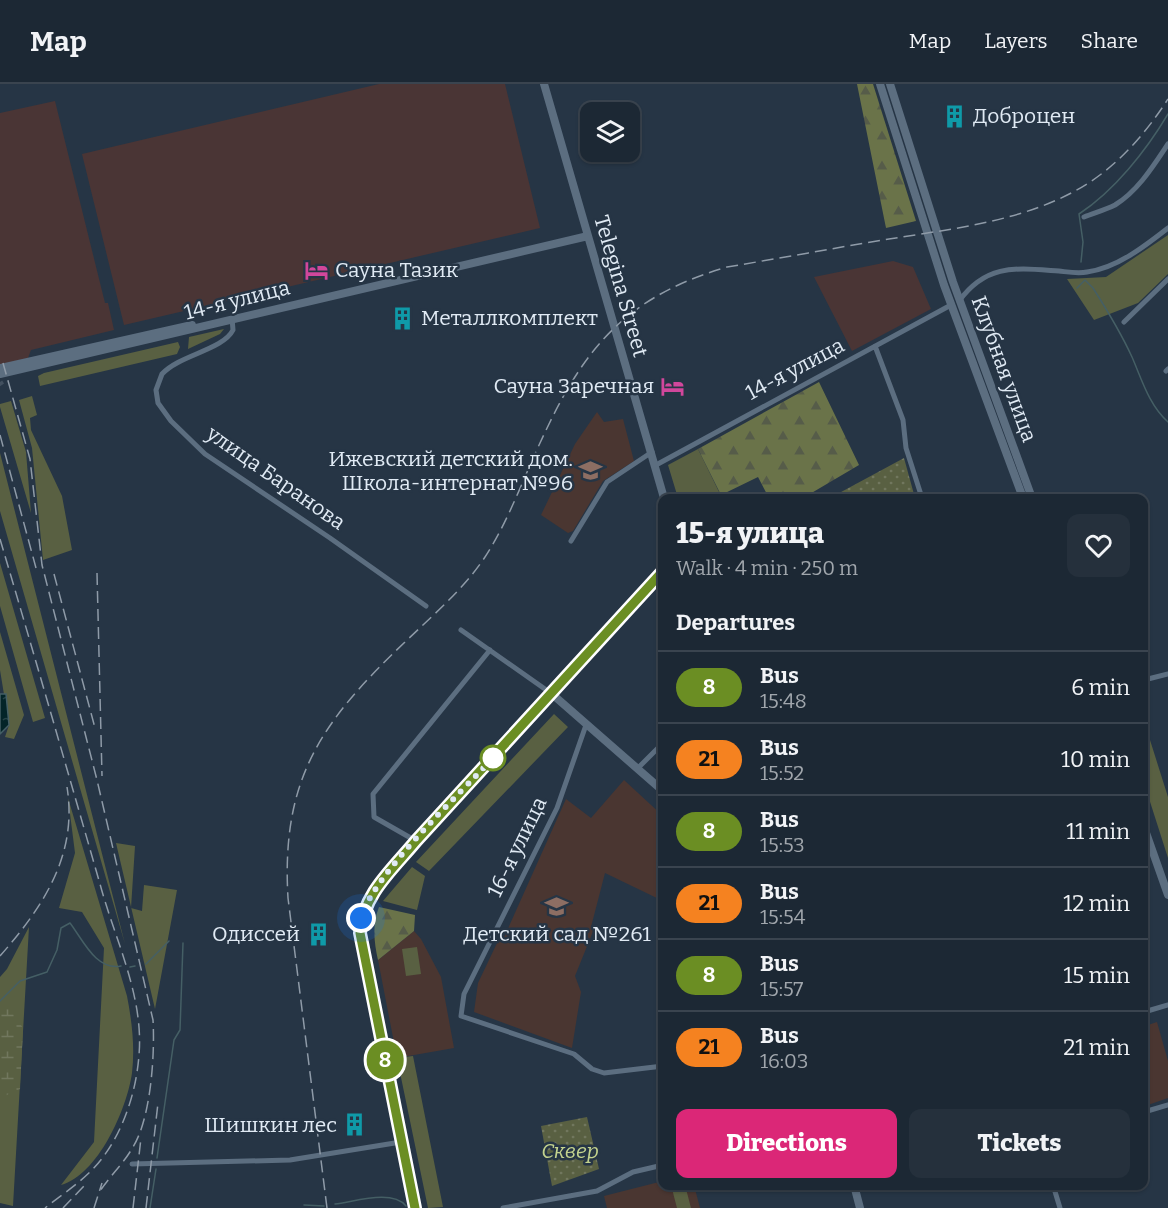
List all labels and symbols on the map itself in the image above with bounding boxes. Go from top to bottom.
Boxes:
building icon: Доброцен [942,103,968,129]
place label: Доброцен [973,103,1075,129]
street label: Telegina Street [588,212,654,360]
hotel icon: Сауна Тазик [304,257,330,283]
place label: Сауна Тазик [335,257,459,283]
street label: 14-я улица [181,274,293,326]
street label: Клубная улица [966,292,1043,446]
building icon: Металлкомплект [390,305,416,331]
place label: Металлкомплект [421,305,598,331]
street label: 14-я улица [741,332,849,406]
place label: Сауна Заречная [493,373,654,399]
hotel icon: Сауна Заречная [659,373,685,399]
street label: улица Баранова [201,420,351,536]
place label: Ижевский детский дом. Школа-интернат №96 [329,446,573,496]
school or university icon: Ижевский детский дом. Школа-интернат №96 [578,458,604,484]
unlabelled marker [480,745,506,771]
street label: 16-я улица [482,792,553,901]
school or university icon: Детский сад №261 [544,893,570,919]
your location [346,903,376,933]
place label: Одиссей [212,921,300,947]
building icon: Одиссей [305,921,331,947]
place label: Детский сад №261 [463,921,651,947]
line badge: 8 [366,1040,404,1080]
place label: Шишкин лес [204,1112,337,1138]
building icon: Шишкин лес [342,1112,368,1138]
park label: Сквер [541,1138,599,1164]

